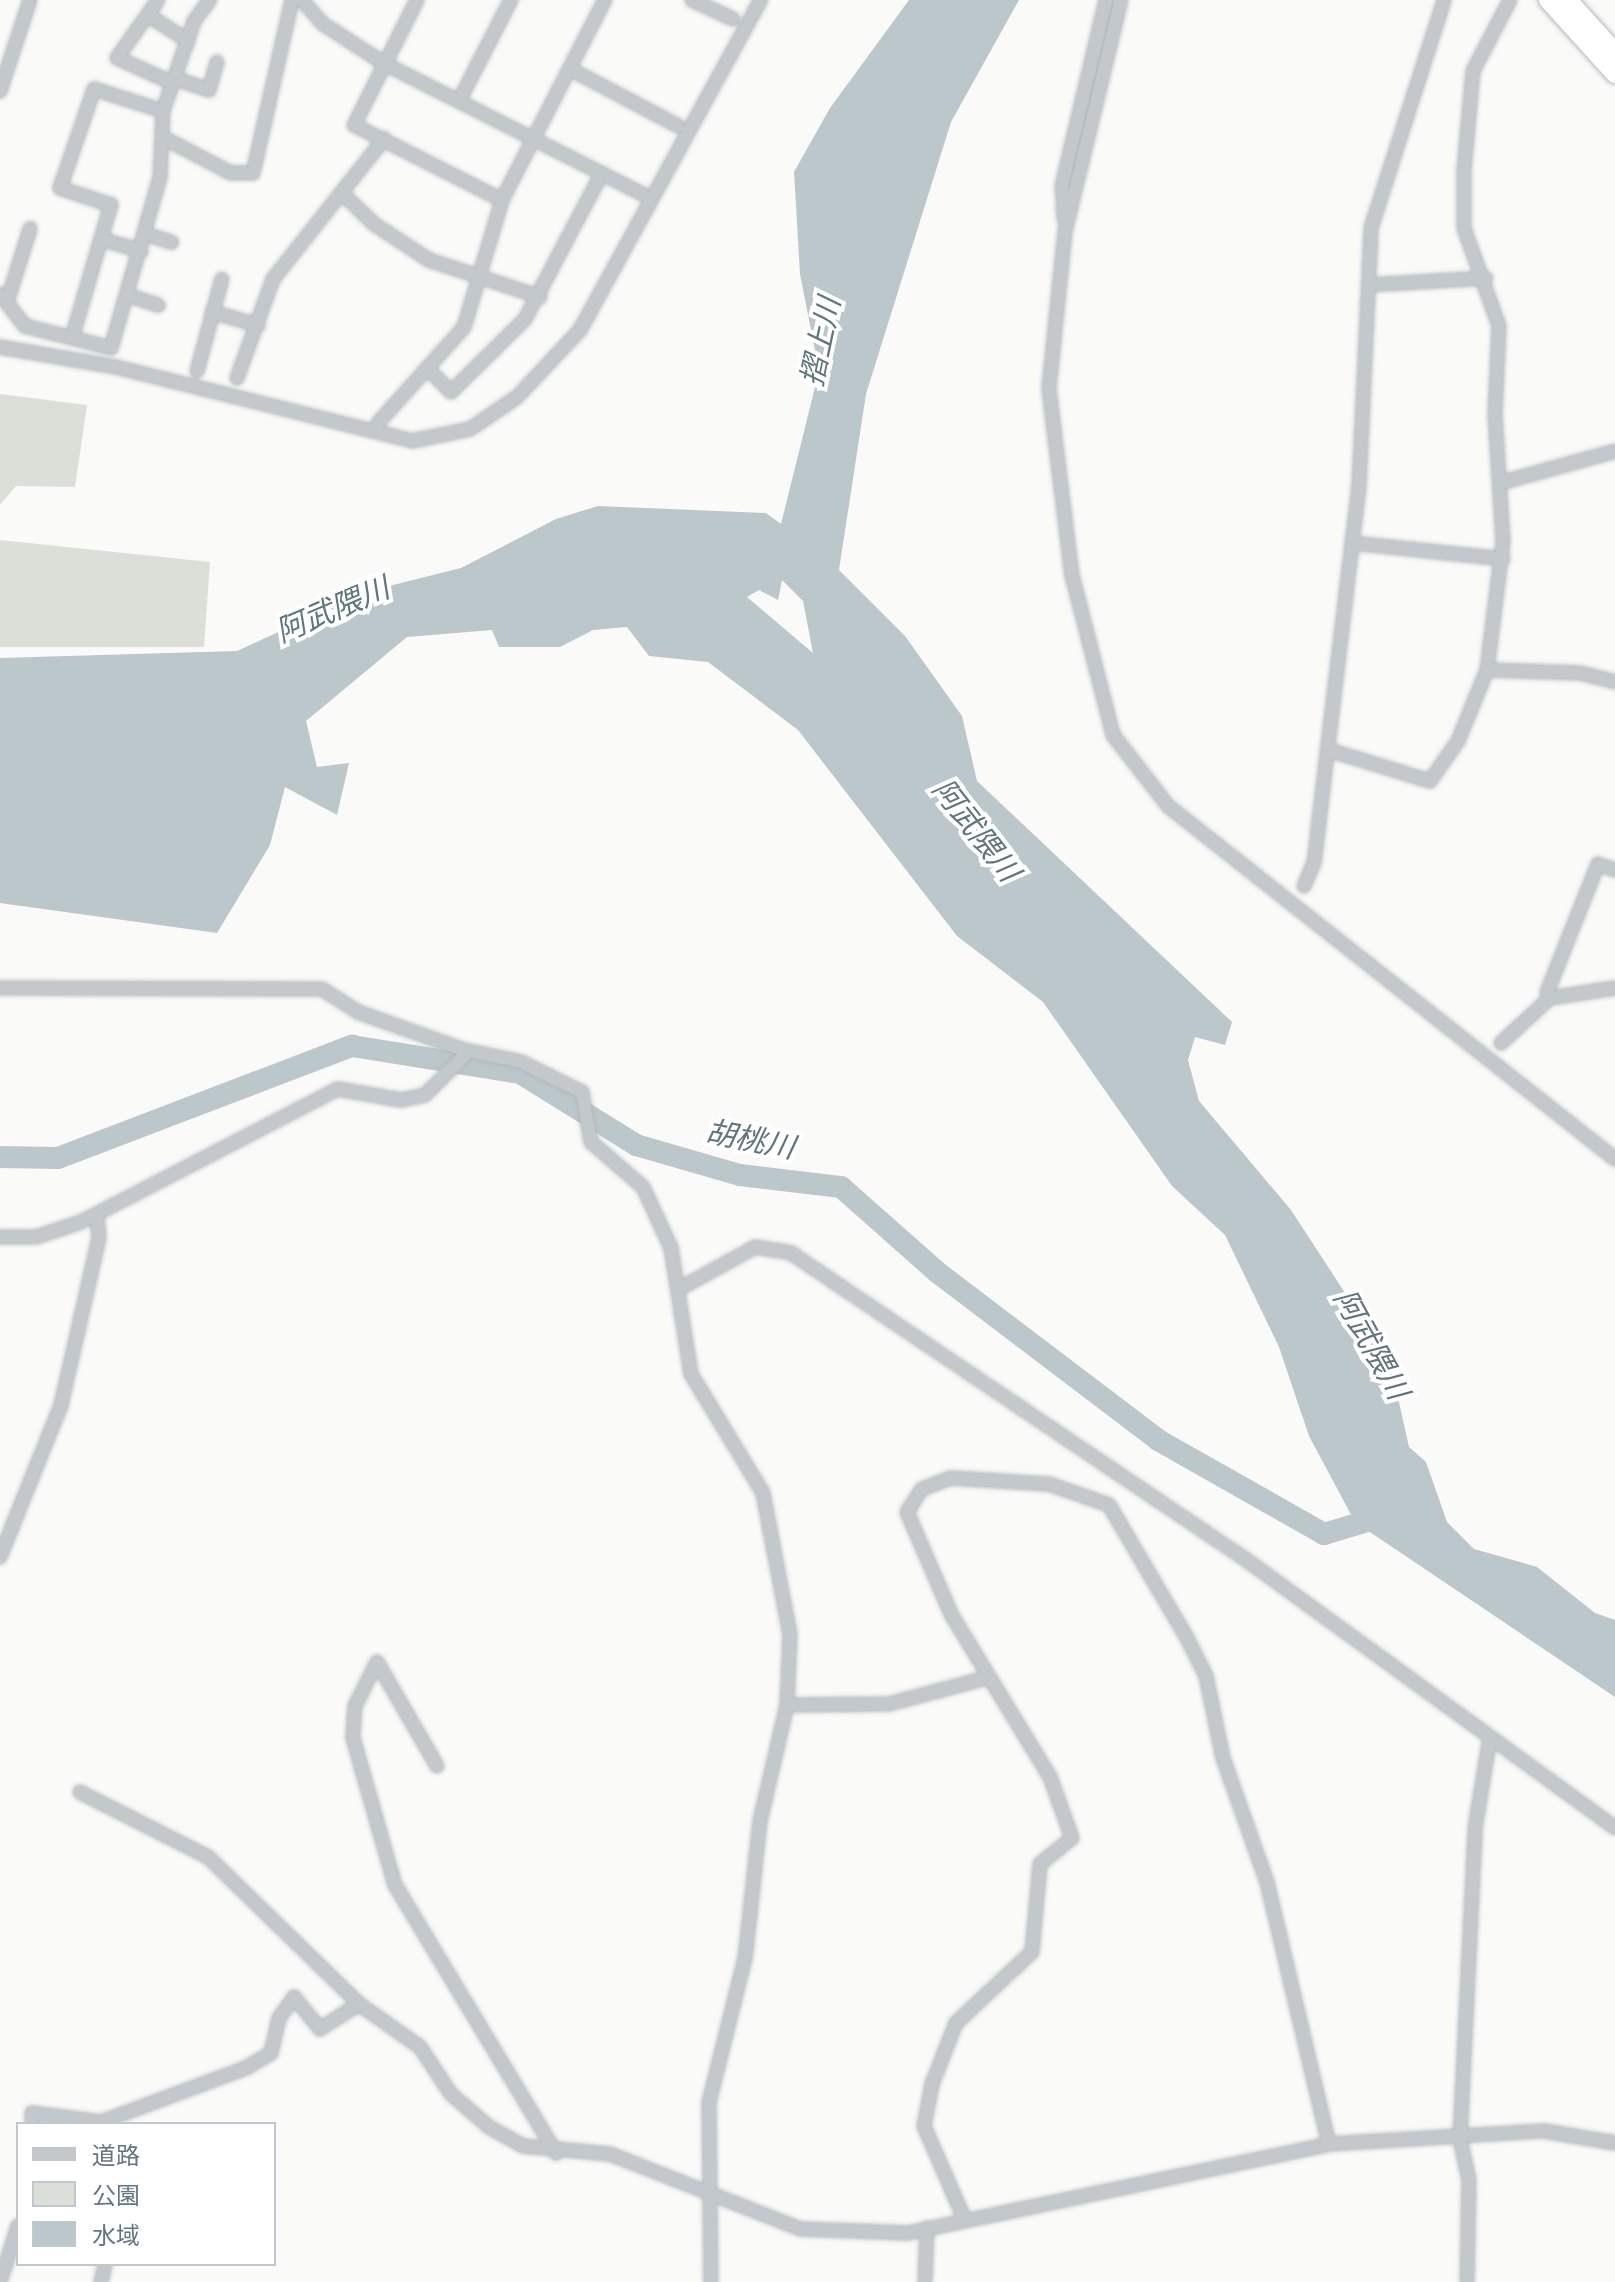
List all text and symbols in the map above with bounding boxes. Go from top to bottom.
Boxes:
water label: 摺上川 [795,294,849,390]
water label: 阿武隈川 [271,571,395,651]
water label: 阿武隈川 [924,773,1026,889]
water label: 胡桃川 [702,1115,798,1167]
water label: 阿武隈川 [1325,1284,1415,1406]
legend [16,2122,276,2266]
text: 道路 [92,2145,140,2169]
text: 公園 [92,2185,140,2209]
text: 水域 [92,2225,140,2249]

